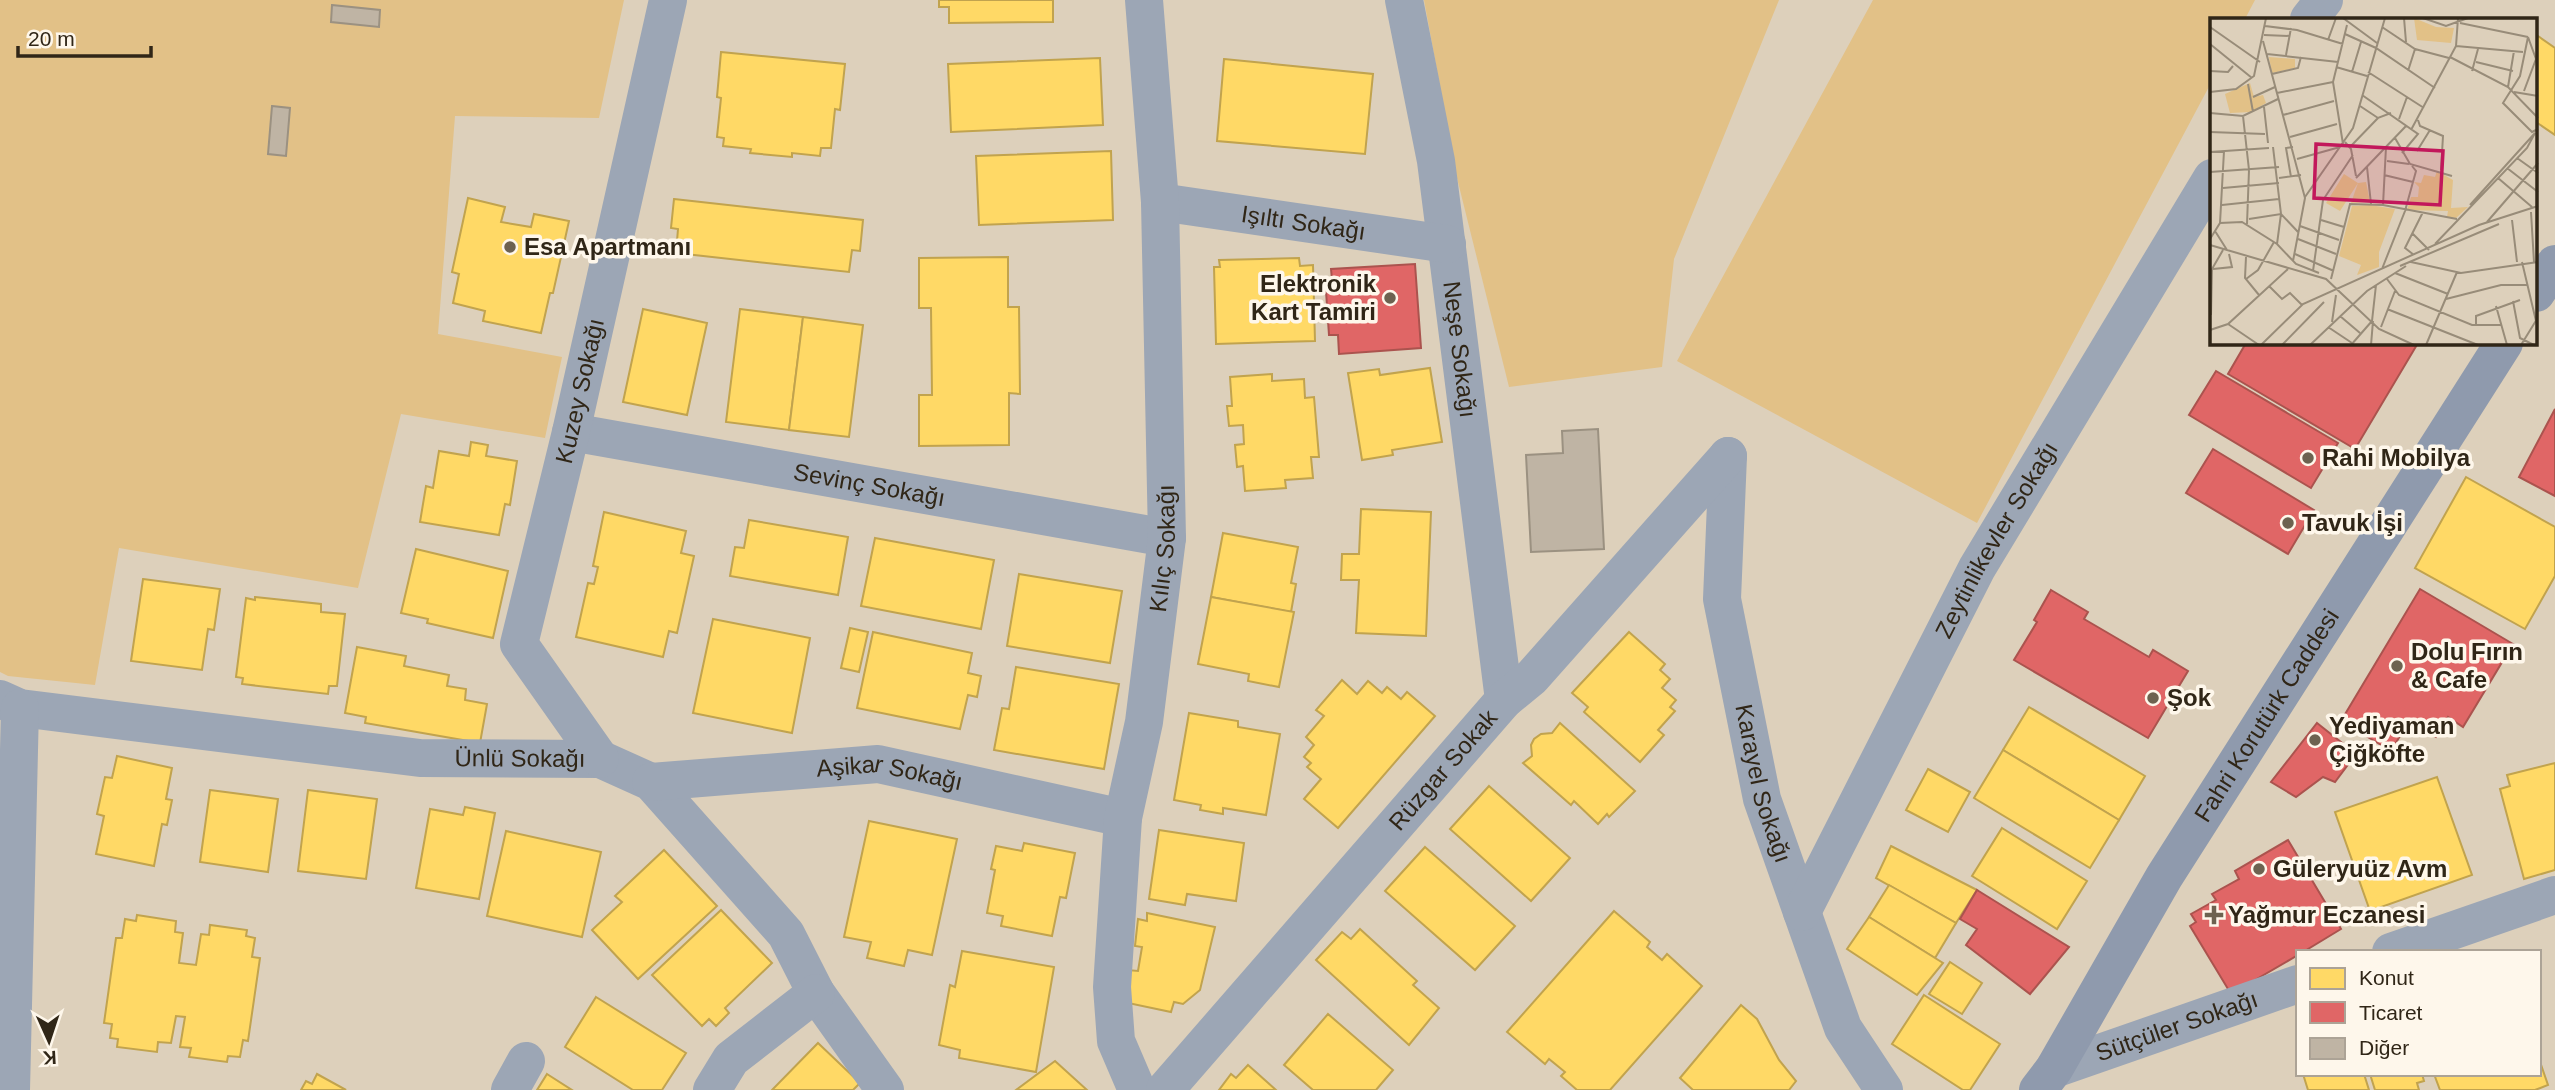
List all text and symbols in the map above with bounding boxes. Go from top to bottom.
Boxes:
scale bar [18,14,150,58]
inset map [2210,18,2538,345]
text: 20 m [28,27,75,50]
street label: Işıltı Sokağı [1240,200,1368,245]
place label: Esa Apartmanı [524,233,691,260]
marker: Esa Apartmanı [502,239,518,255]
place label: Elektronik Kart Tamiri [1251,270,1377,325]
street label: Neşe Sokağı [1438,279,1482,419]
marker: Elektronik Kart Tamiri [1382,290,1398,306]
street label: Kuzey Sokağı [550,316,609,466]
street label: Zeytinlikevler Sokağı [1930,437,2063,642]
place label: Rahi Mobilya [2322,444,2471,471]
marker: Rahi Mobilya [2300,450,2316,466]
street label: Sevinç Sokağı [791,458,947,511]
street label: Kılıç Sokağı [1144,484,1180,614]
place label: Tavuk İşi [2302,509,2403,536]
marker: Tavuk İşi [2280,515,2296,531]
street label: Fahri Korutürk Caddesi [2189,604,2344,827]
place label: Dolu Fırın & Cafe [2411,638,2523,693]
marker: Dolu Fırın & Cafe [2389,658,2405,674]
place label: Şok [2167,684,2212,711]
marker: Şok [2145,690,2161,706]
street label: Karayel Sokağı [1730,702,1797,866]
street label: Rüzgar Sokak [1383,703,1503,835]
place label: Yediyaman Çiğköfte [2329,712,2454,767]
marker: Yediyaman Çiğköfte [2307,732,2323,748]
street label: Ünlü Sokağı [454,744,585,772]
street label: Aşikar Sokağı [815,750,965,795]
place label: Güleryuüz Avm [2273,855,2447,882]
marker: Güleryuüz Avm [2251,861,2267,877]
place label: Yağmur Eczanesi [2228,901,2425,928]
marker: Yağmur Eczanesi [2206,907,2222,923]
legend [2296,950,2541,1076]
text: Konut [2359,966,2414,989]
street label: Sütçüler Sokağı [2092,985,2261,1066]
text: Ticaret [2359,1001,2423,1024]
north arrow [14,1006,84,1076]
text: Diğer [2359,1036,2409,1059]
text: K [42,1047,57,1068]

